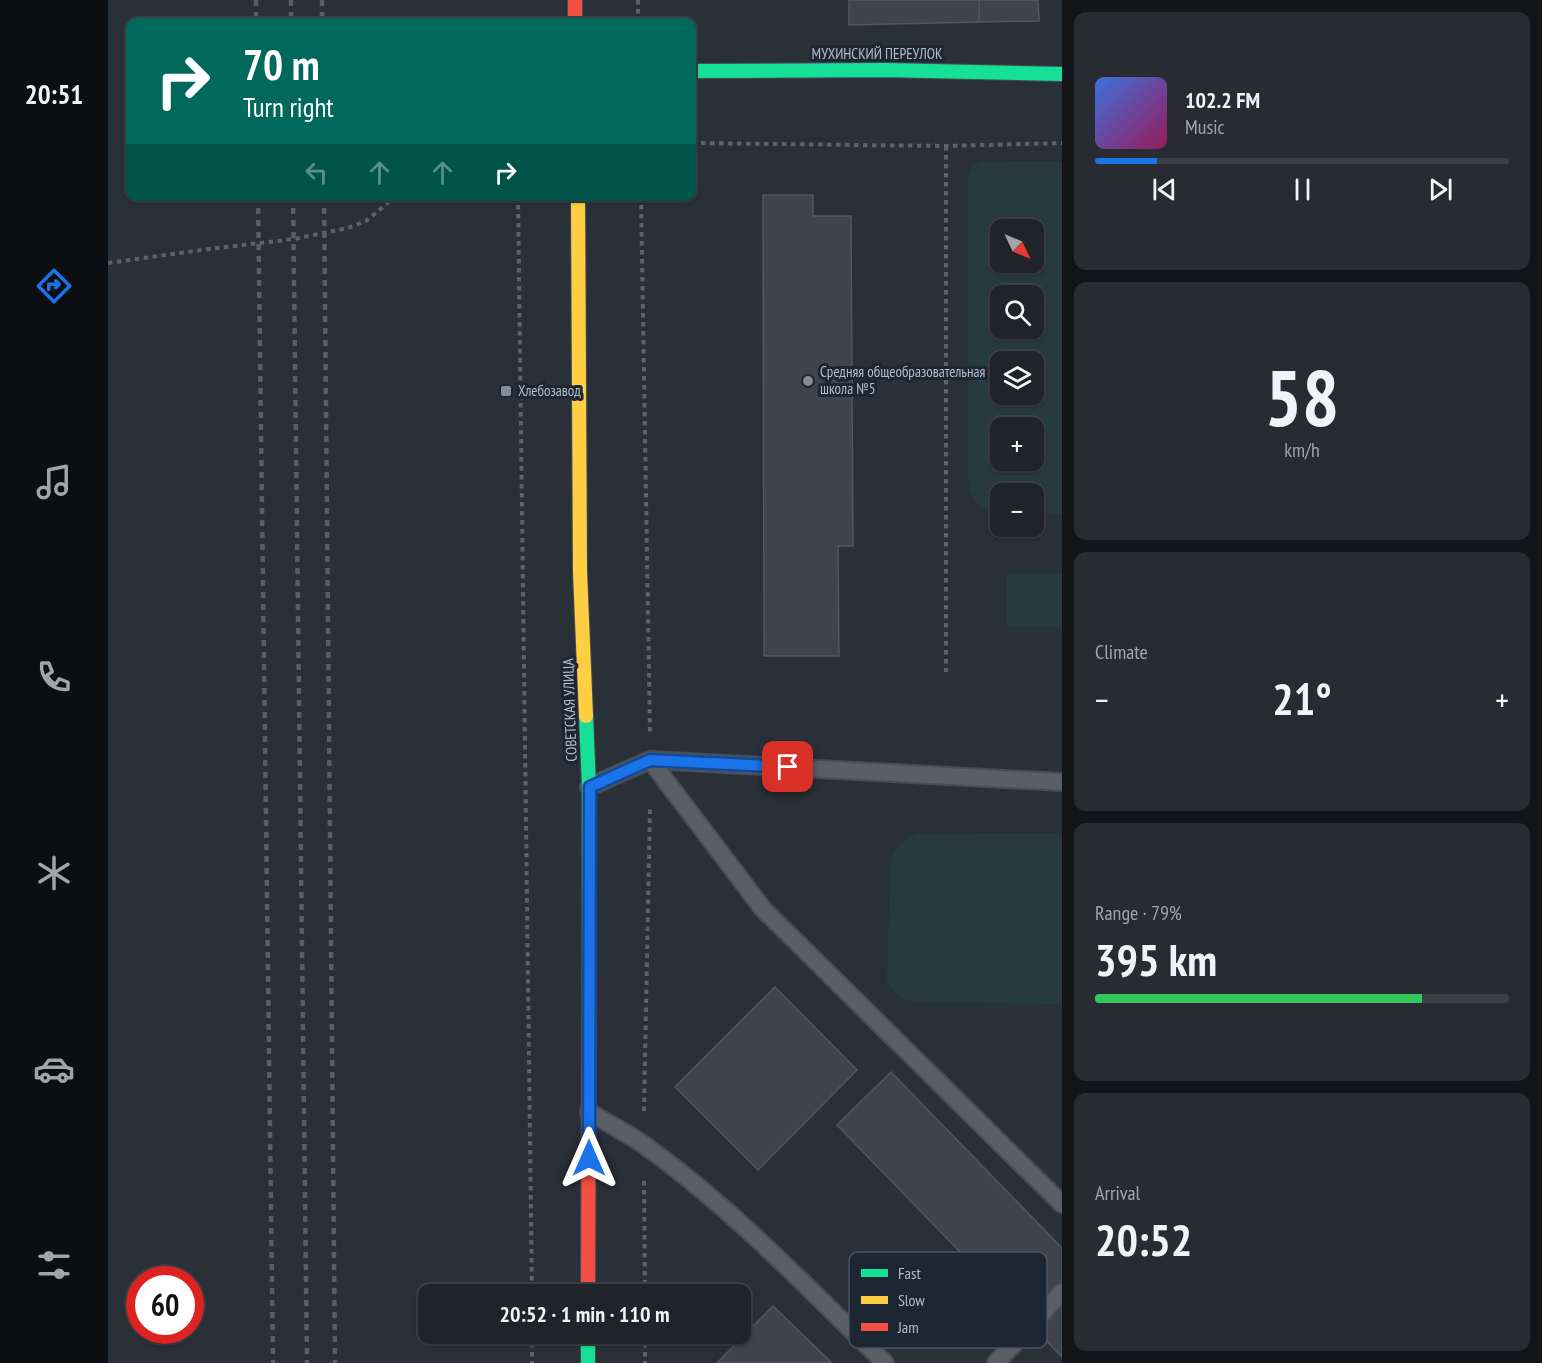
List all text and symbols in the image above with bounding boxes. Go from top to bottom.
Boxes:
text: 70 m [243,37,320,92]
icon: right [144,42,222,120]
street label: МУХИНСКИЙ ПЕРЕУЛОК [812,44,943,63]
text: 20:51 [25,77,83,111]
text: 102.2 FM [1185,86,1260,114]
text: Turn right [243,90,334,124]
text: Music [1185,114,1225,140]
icon: left [300,156,333,189]
icon: ahead [363,156,396,189]
icon: ahead [426,156,459,189]
icon: right [489,156,522,189]
icon: previous [1148,173,1181,206]
icon: pause [1286,173,1319,206]
icon: next [1424,173,1457,206]
north arrow [990,219,1044,273]
map controls [990,219,1044,537]
icon: directions [33,265,75,307]
button: search [990,285,1044,339]
text: 58 [1265,347,1339,448]
button: layers [990,351,1044,405]
place label: Средняя общеобразовательная школа №5 [820,362,986,398]
marker: Средняя общеобразовательная школа №5 [801,374,815,388]
place label: Хлебозавод [518,381,581,400]
marker: Хлебозавод [499,384,513,398]
button: + [990,417,1044,471]
text: km/h [1284,437,1320,463]
icon: music [33,461,75,503]
button: − [990,483,1044,537]
text: Climate [1095,639,1148,665]
icon: phone [33,656,75,698]
street label: СОВЕТСКАЯ УЛИЦА [558,657,581,762]
text: 21° [1272,669,1332,727]
text: − [1095,678,1109,721]
text: + [1495,678,1509,721]
pin [762,741,813,792]
icon: arrive [771,750,804,783]
icon: climate [33,852,75,894]
text: Range · 79% [1095,900,1182,926]
text: 395 km [1095,930,1217,988]
icon: car [33,1048,75,1090]
position arrow [557,1126,621,1190]
text: Arrival [1095,1180,1140,1206]
text: 20:52 [1095,1210,1192,1268]
icon: filters [33,1244,75,1286]
legend [849,1252,1047,1348]
text: Fast [898,1263,921,1283]
speed limit sign: 60 [126,1266,204,1344]
text: Slow [898,1290,925,1310]
text: 20:52 · 1 min · 110 m [499,1300,670,1328]
text: Jam [897,1317,919,1337]

